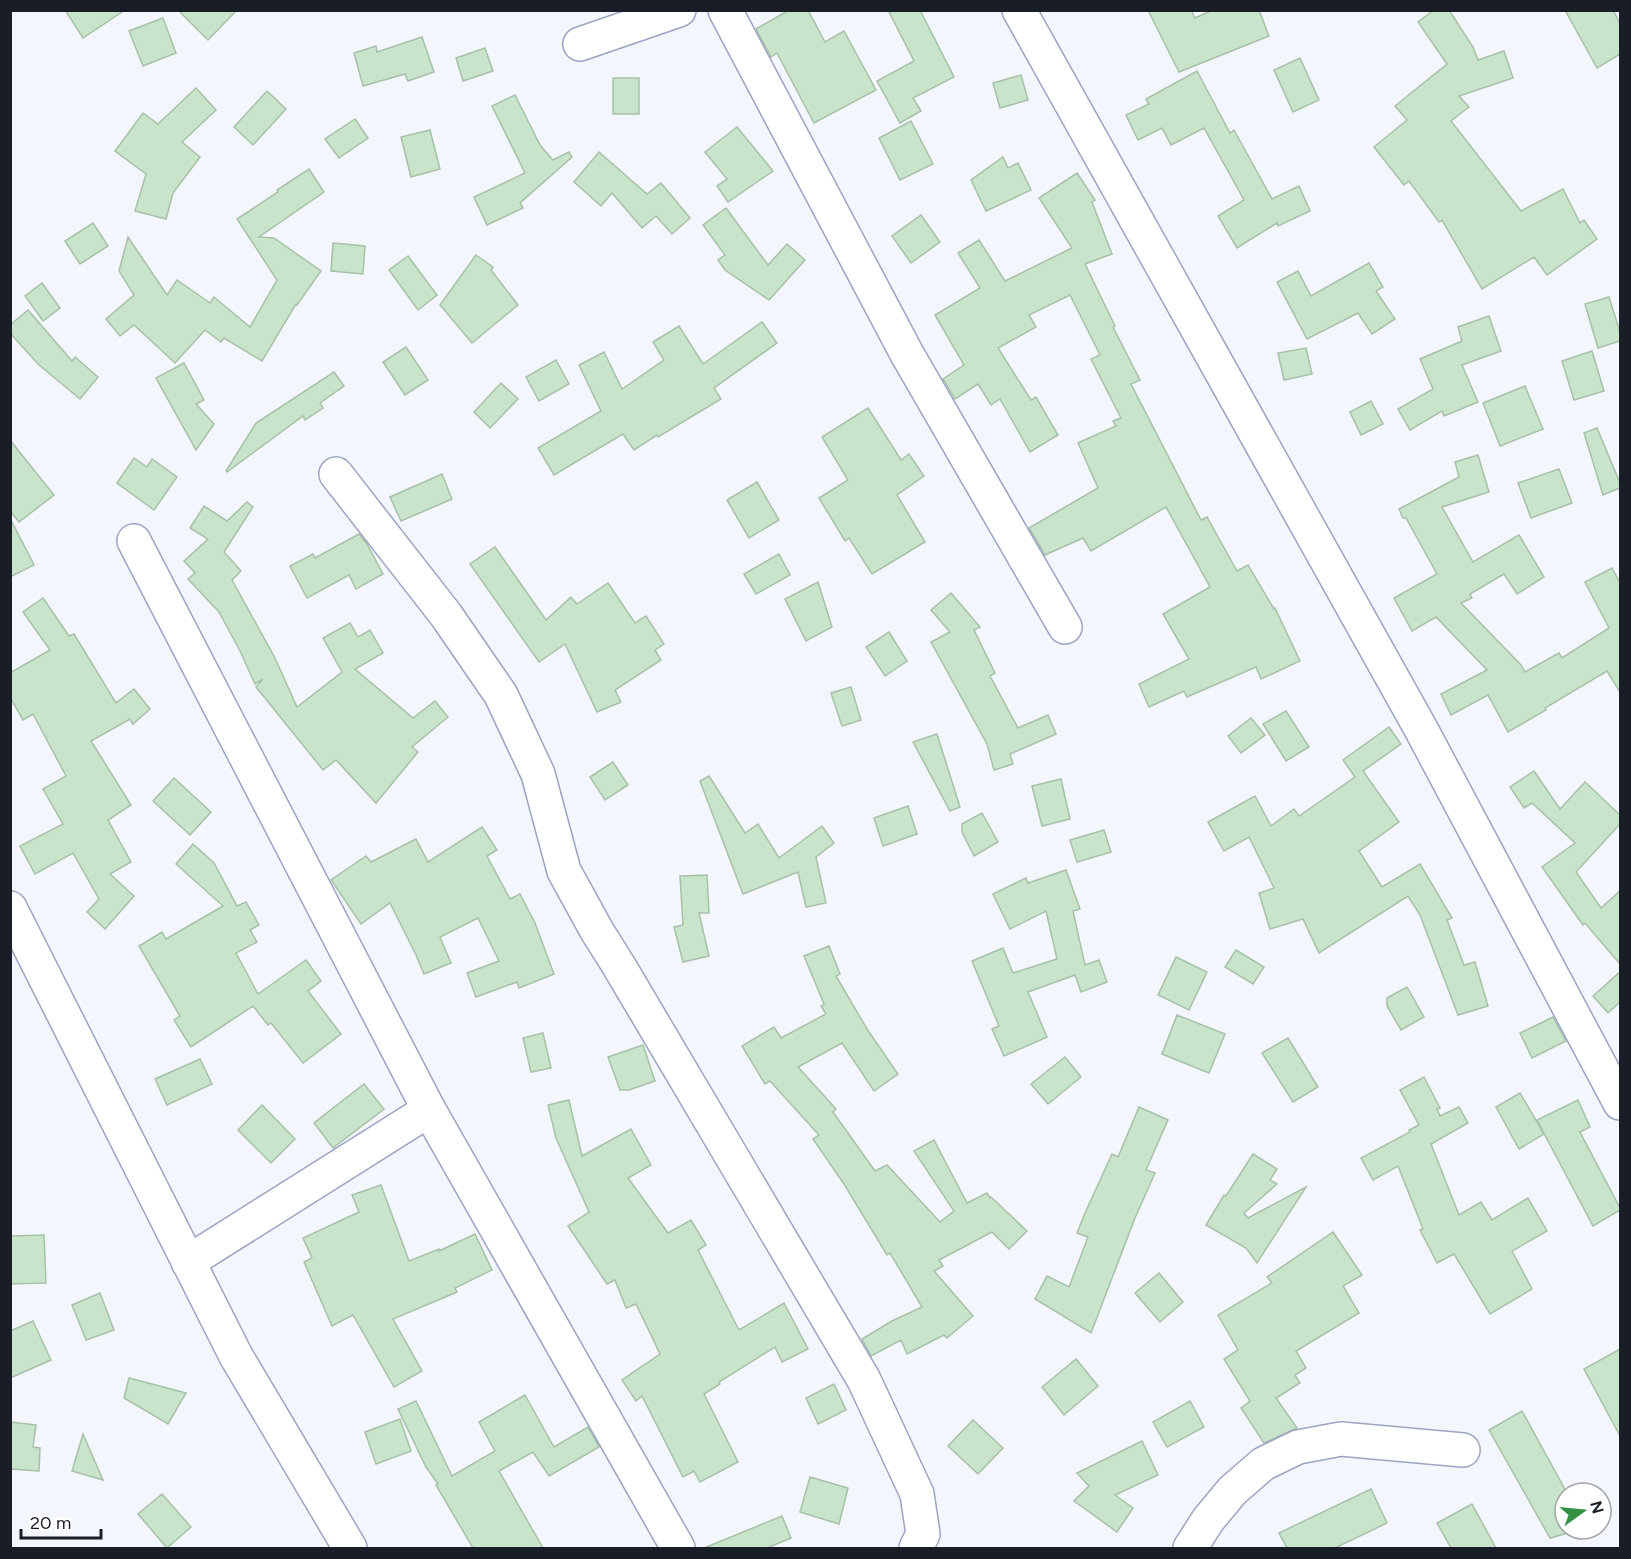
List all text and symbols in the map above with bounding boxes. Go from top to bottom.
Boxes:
north arrow [1553,1481,1613,1541]
text: N [1586,1499,1608,1516]
scale bar [21,1502,100,1540]
text: 20 m [30,1512,71,1534]

